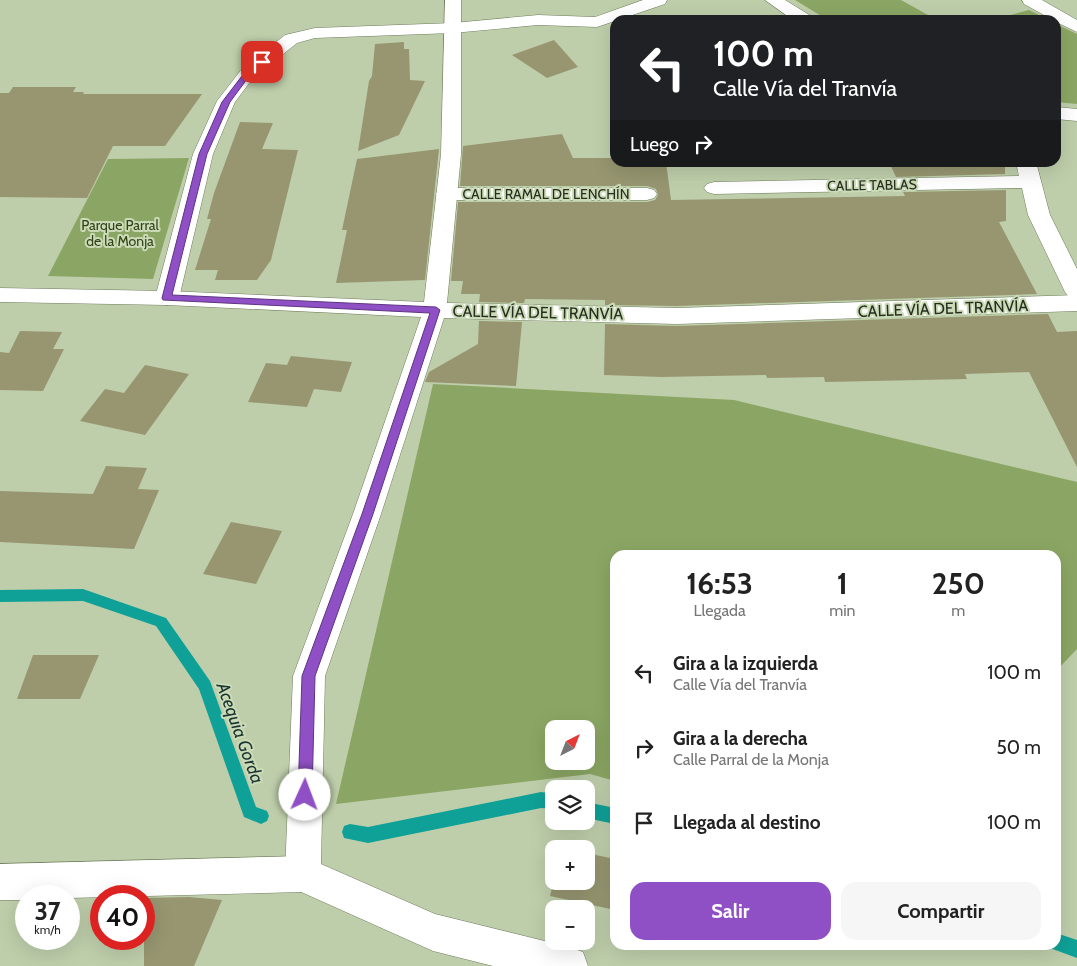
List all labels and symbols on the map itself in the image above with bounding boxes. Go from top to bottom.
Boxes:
pin [241,41,283,83]
street label: CALLE TABLAS [827,175,917,195]
street label: CALLE RAMAL DE LENCHÍN [462,185,630,203]
park label: Parque Parral de la Monja [81,216,159,250]
street label: CALLE VÍA DEL TRANVÍA [857,296,1029,321]
street label: CALLE VÍA DEL TRANVÍA [453,302,624,323]
water label: Acequia Gorda [211,678,268,787]
north arrow [545,720,595,770]
position arrow [278,768,330,820]
speed limit sign: 40 [90,885,155,950]

